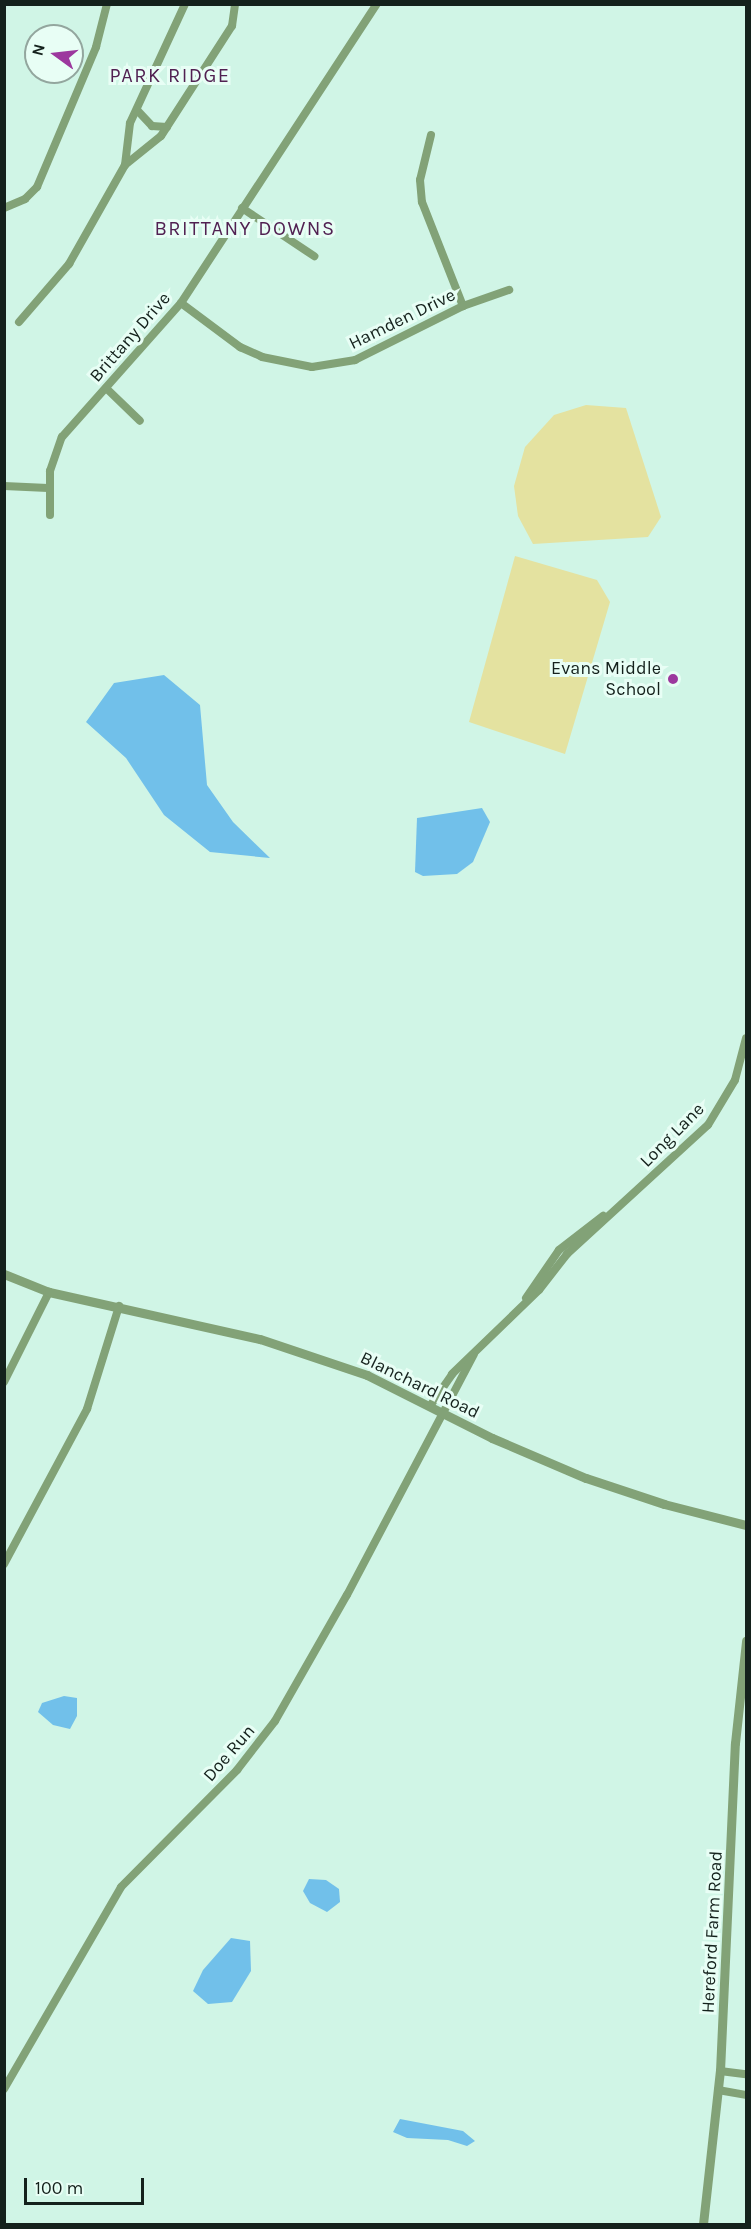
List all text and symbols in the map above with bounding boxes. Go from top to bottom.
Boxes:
north arrow [24,24,84,84]
text: N [27,42,49,58]
district label: PARK RIDGE [109,63,231,87]
district label: BRITTANY DOWNS [154,216,336,240]
street label: Hamden Drive [345,284,459,354]
street label: Brittany Drive [85,288,175,386]
place label: Evans Middle School [551,658,661,700]
marker: Evans Middle School [666,672,680,686]
street label: Long Lane [635,1098,709,1172]
street label: Blanchard Road [357,1347,483,1423]
street label: Doe Run [199,1720,259,1786]
street label: Hereford Farm Road [697,1850,727,2014]
scale bar [27,2166,147,2204]
text: 100 m [35,2177,83,2199]

